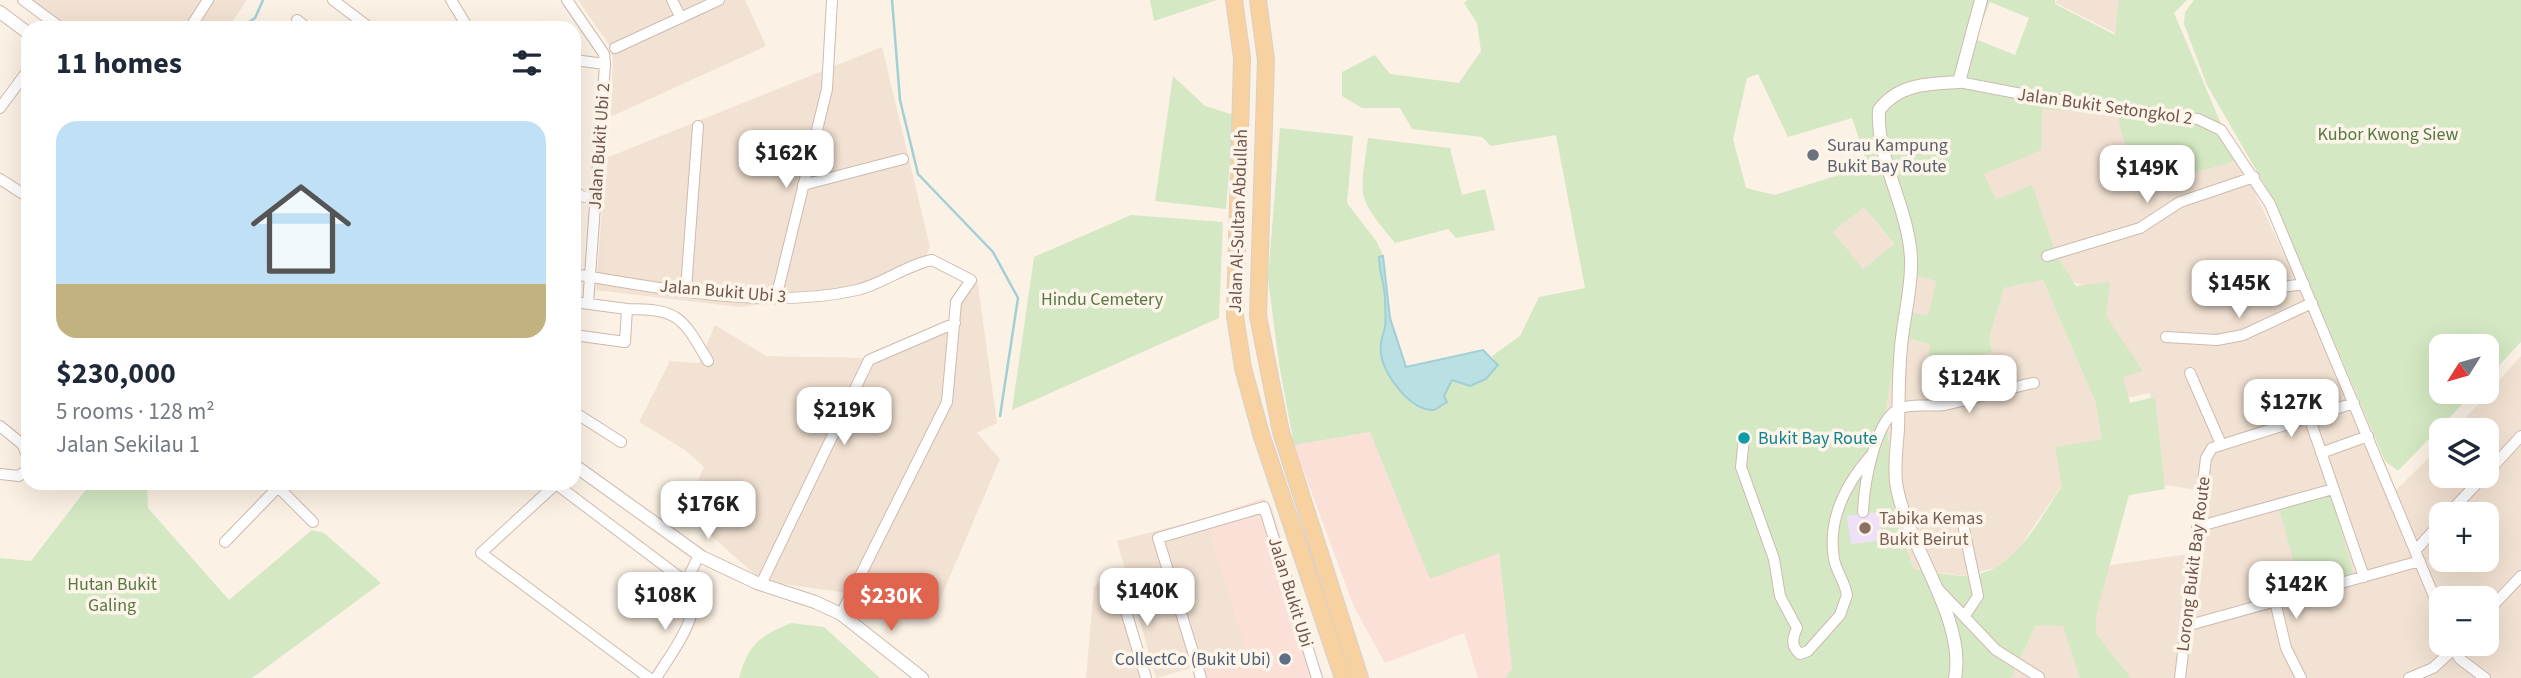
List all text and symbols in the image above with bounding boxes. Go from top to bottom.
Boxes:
text: 11 homes [56,42,182,85]
icon: filters [508,44,546,82]
street label: Jalan Bukit Ubi 2 [583,82,616,210]
street label: Jalan Bukit Setongkol 2 [2016,82,2194,131]
park label: Kubor Kwong Siew [2318,122,2458,147]
street label: Jalan Al-Sultan Abdullah [1223,129,1254,314]
pin: $162K [737,130,835,190]
place label: Surau Kampung Bukit Bay Route [1827,133,1948,179]
text: $162K [755,136,817,169]
pin: $149K [2098,146,2196,205]
marker: Surau Kampung Bukit Bay Route [1805,147,1821,163]
text: $149K [2116,151,2178,184]
icon: home [238,166,364,292]
pin: $145K [2190,260,2288,320]
text: $145K [2208,266,2270,299]
street label: Jalan Bukit Ubi 3 [659,274,787,309]
park label: Hindu Cemetery [1041,287,1164,312]
north arrow [2429,334,2499,404]
map controls [2429,334,2499,656]
text: $230,000 [56,352,176,395]
pin: $124K [1920,356,2018,415]
text: $124K [1938,361,2000,394]
pin: $127K [2242,380,2340,439]
text: $127K [2260,385,2322,418]
pin: $219K [795,388,893,447]
text: $219K [813,393,875,426]
text: 5 rooms · 128 m² [56,395,215,428]
button: layers [2429,418,2499,488]
place label: Bukit Bay Route [1758,426,1878,451]
text: Jalan Sekilau 1 [56,428,200,461]
marker: Bukit Bay Route [1736,430,1752,446]
street label: Lorong Bukit Bay Route [2170,475,2217,653]
pin: $176K [659,482,757,541]
text: $176K [677,487,739,520]
button: + [2429,502,2499,572]
place label: Tabika Kemas Bukit Beirut [1879,506,1983,552]
marker: Tabika Kemas Bukit Beirut [1857,520,1873,536]
street label: Jalan Bukit Ubi [1262,534,1319,650]
pin: $142K [2247,562,2345,621]
text: $142K [2265,567,2327,600]
pin: $140K [1098,568,1196,628]
park label: Hutan Bukit Galing [67,572,157,618]
pin: $108K [616,572,714,632]
pin: $230K [842,574,940,633]
text: $140K [1116,574,1178,607]
text: $108K [634,578,696,611]
text: $230K [860,579,922,612]
button: − [2429,586,2499,656]
place label: CollectCo (Bukit Ubi) [1115,647,1271,672]
marker: CollectCo (Bukit Ubi) [1277,651,1293,667]

